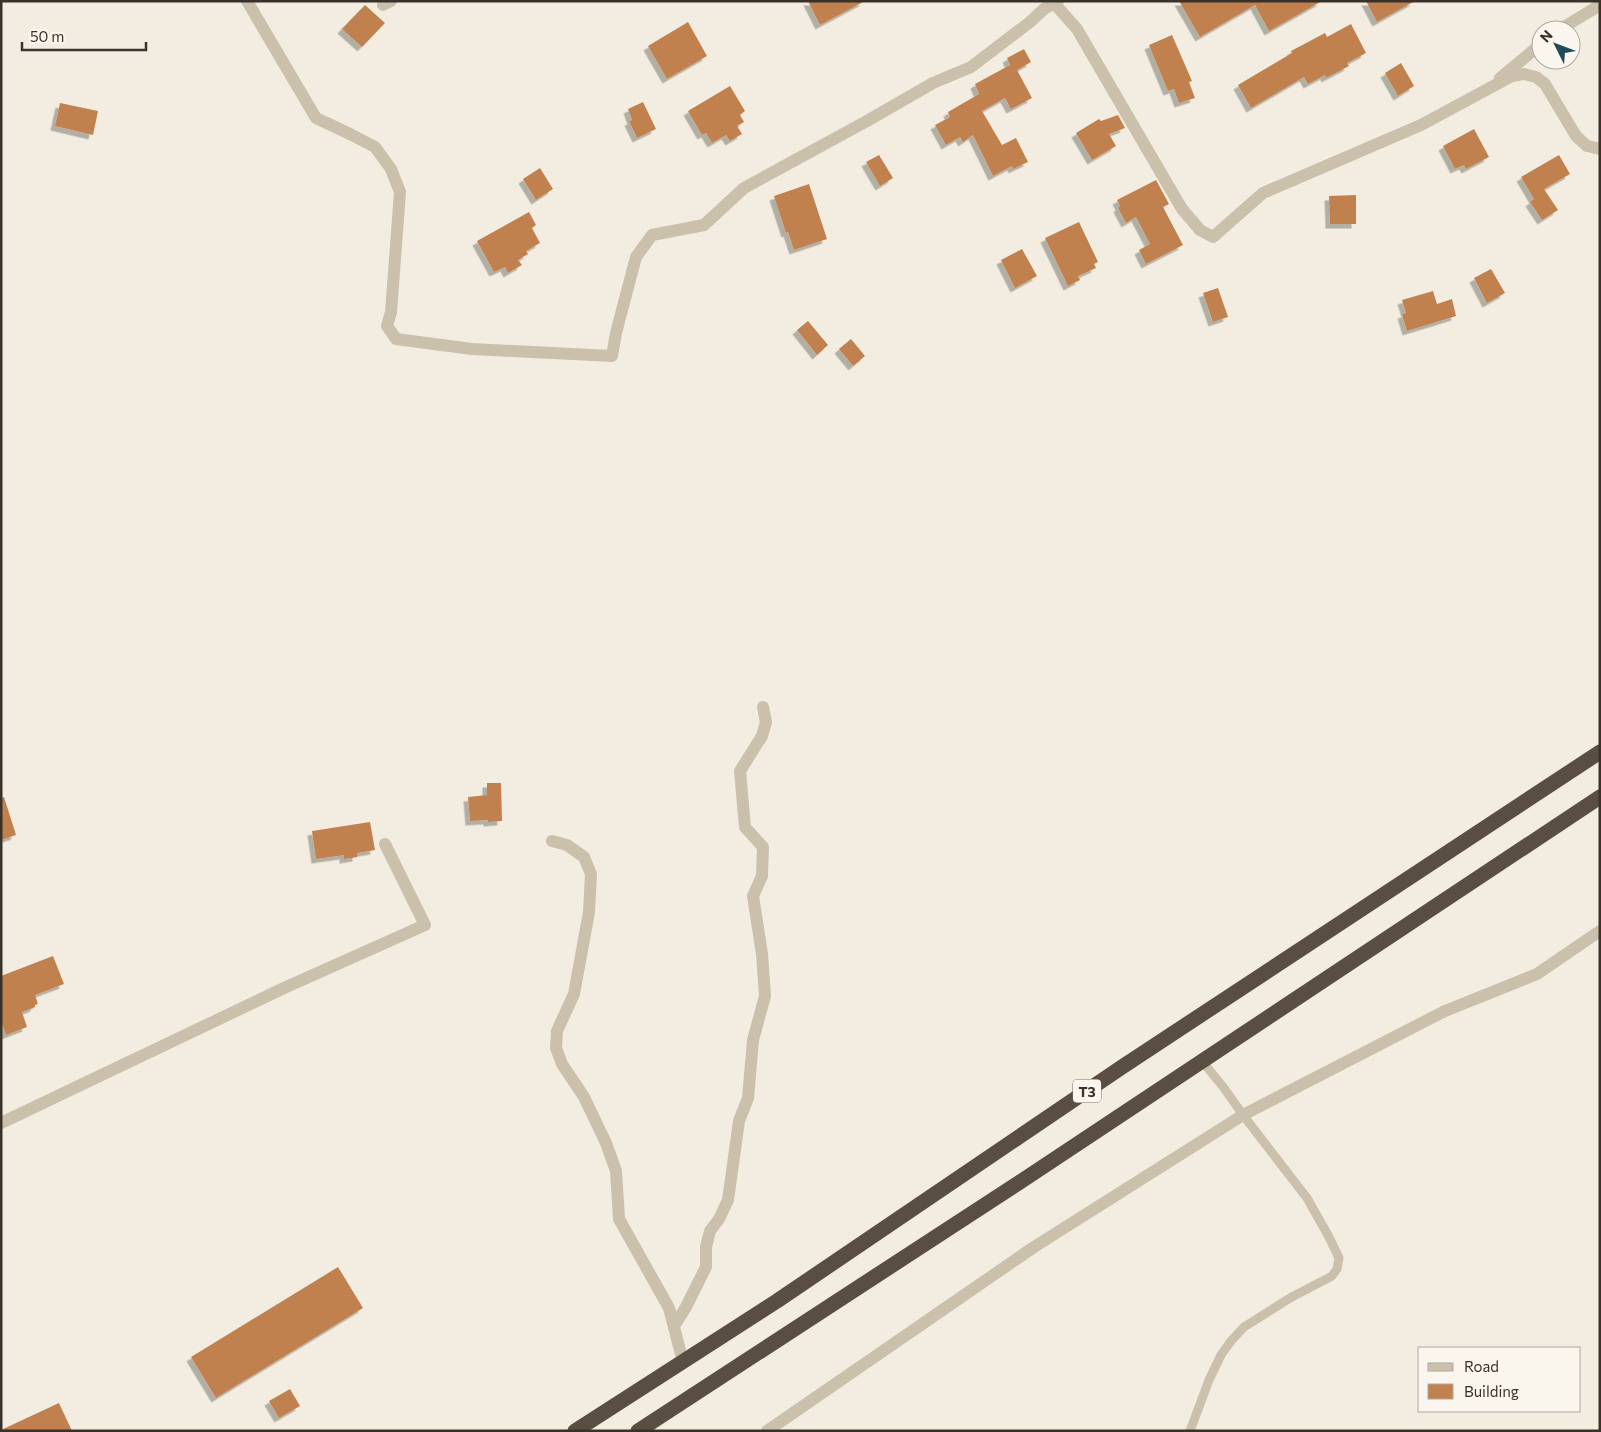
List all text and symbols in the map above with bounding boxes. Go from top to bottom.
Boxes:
scale bar [22,20,146,52]
north arrow [1531,20,1581,70]
text: N [1536,26,1556,46]
text: 50 m [30,27,64,45]
road number: T3 [1073,1080,1101,1102]
legend [1418,1347,1581,1412]
text: Road [1464,1357,1499,1375]
text: Building [1464,1382,1519,1400]

